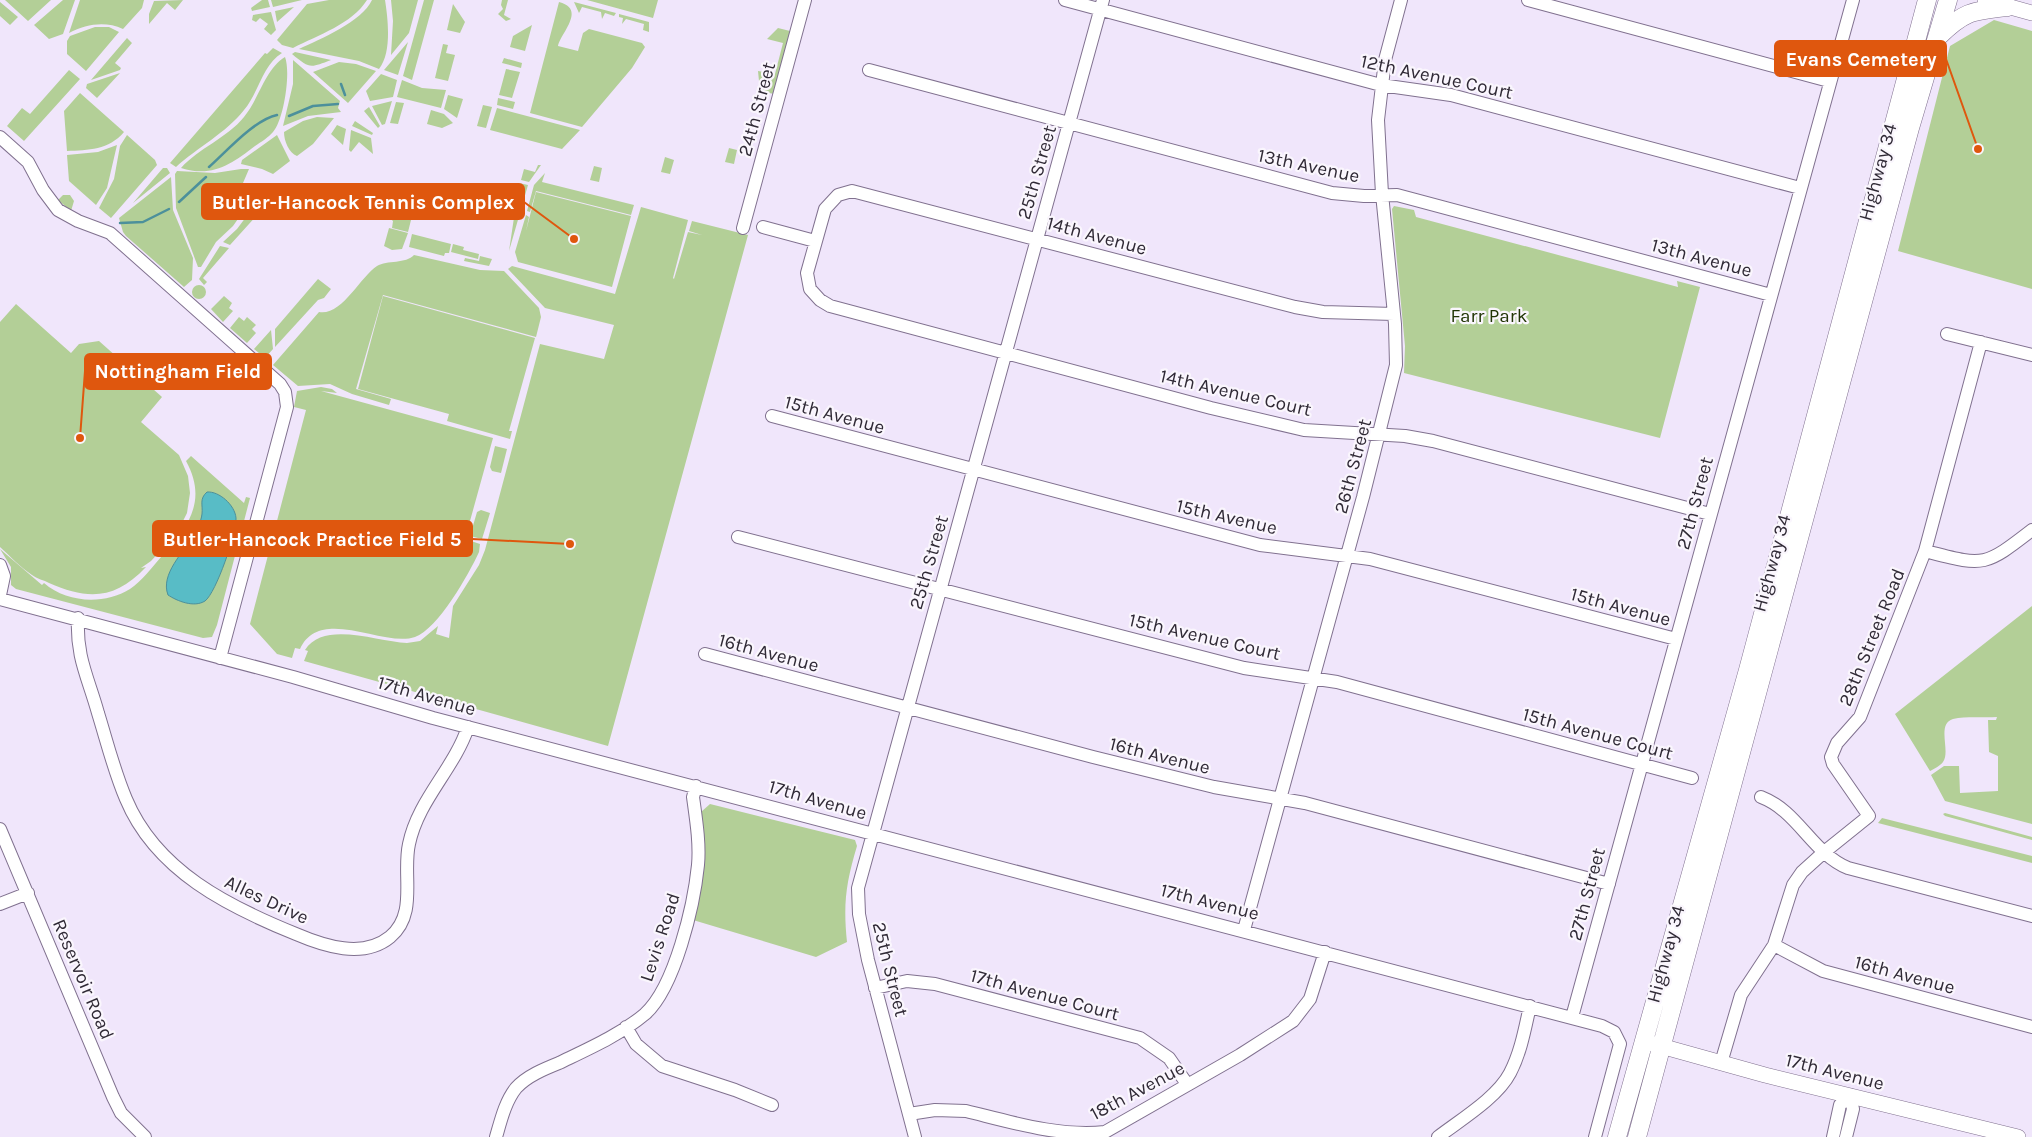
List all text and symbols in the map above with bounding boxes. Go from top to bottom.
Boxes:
callout: Evans Cemetery [1775,41,1946,76]
text: Evans Cemetery [1785,48,1937,71]
street label: 12th Avenue Court [1359,50,1515,104]
street label: 24th Street [734,60,780,159]
street label: Highway 34 [1854,121,1902,223]
street label: 25th Street [1013,123,1061,222]
street label: 13th Avenue [1256,144,1362,187]
callout: Butler-Hancock Tennis Complex [202,184,524,219]
text: Butler-Hancock Tennis Complex [212,191,514,214]
street label: 14th Avenue [1044,212,1149,260]
street label: 13th Avenue [1649,234,1754,282]
park label: Farr Park [1451,305,1528,327]
callout: Nottingham Field [85,354,271,389]
text: Nottingham Field [95,360,261,383]
street label: 14th Avenue Court [1158,365,1314,421]
street label: 15th Avenue [782,391,887,439]
street label: 26th Street [1330,416,1376,516]
street label: 27th Street [1672,454,1718,552]
street label: 15th Avenue [1174,495,1279,539]
street label: Highway 34 [1748,512,1796,614]
street label: 25th Street [905,513,953,612]
callout: Butler-Hancock Practice Field 5 [153,521,472,556]
text: Butler-Hancock Practice Field 5 [163,528,461,551]
street label: 28th Street Road [1834,565,1910,709]
street label: 15th Avenue [1568,583,1673,631]
street label: 15th Avenue Court [1127,609,1283,665]
street label: 16th Avenue [716,629,821,677]
street label: 17th Avenue [375,671,478,720]
street label: 15th Avenue Court [1520,703,1675,765]
street label: 16th Avenue [1107,733,1212,779]
street label: 17th Avenue [766,775,869,824]
street label: 27th Street [1564,845,1610,943]
street label: Alles Drive [221,871,312,929]
street label: 17th Avenue [1158,879,1261,925]
street label: Levis Road [635,890,685,985]
street label: Highway 34 [1642,903,1690,1005]
street label: Reservoir Road [48,916,118,1043]
street label: 25th Street [868,920,912,1019]
street label: 16th Avenue [1852,951,1957,999]
street label: 17th Avenue Court [968,965,1121,1025]
street label: 17th Avenue [1783,1049,1886,1095]
street label: 18th Avenue [1087,1057,1188,1125]

